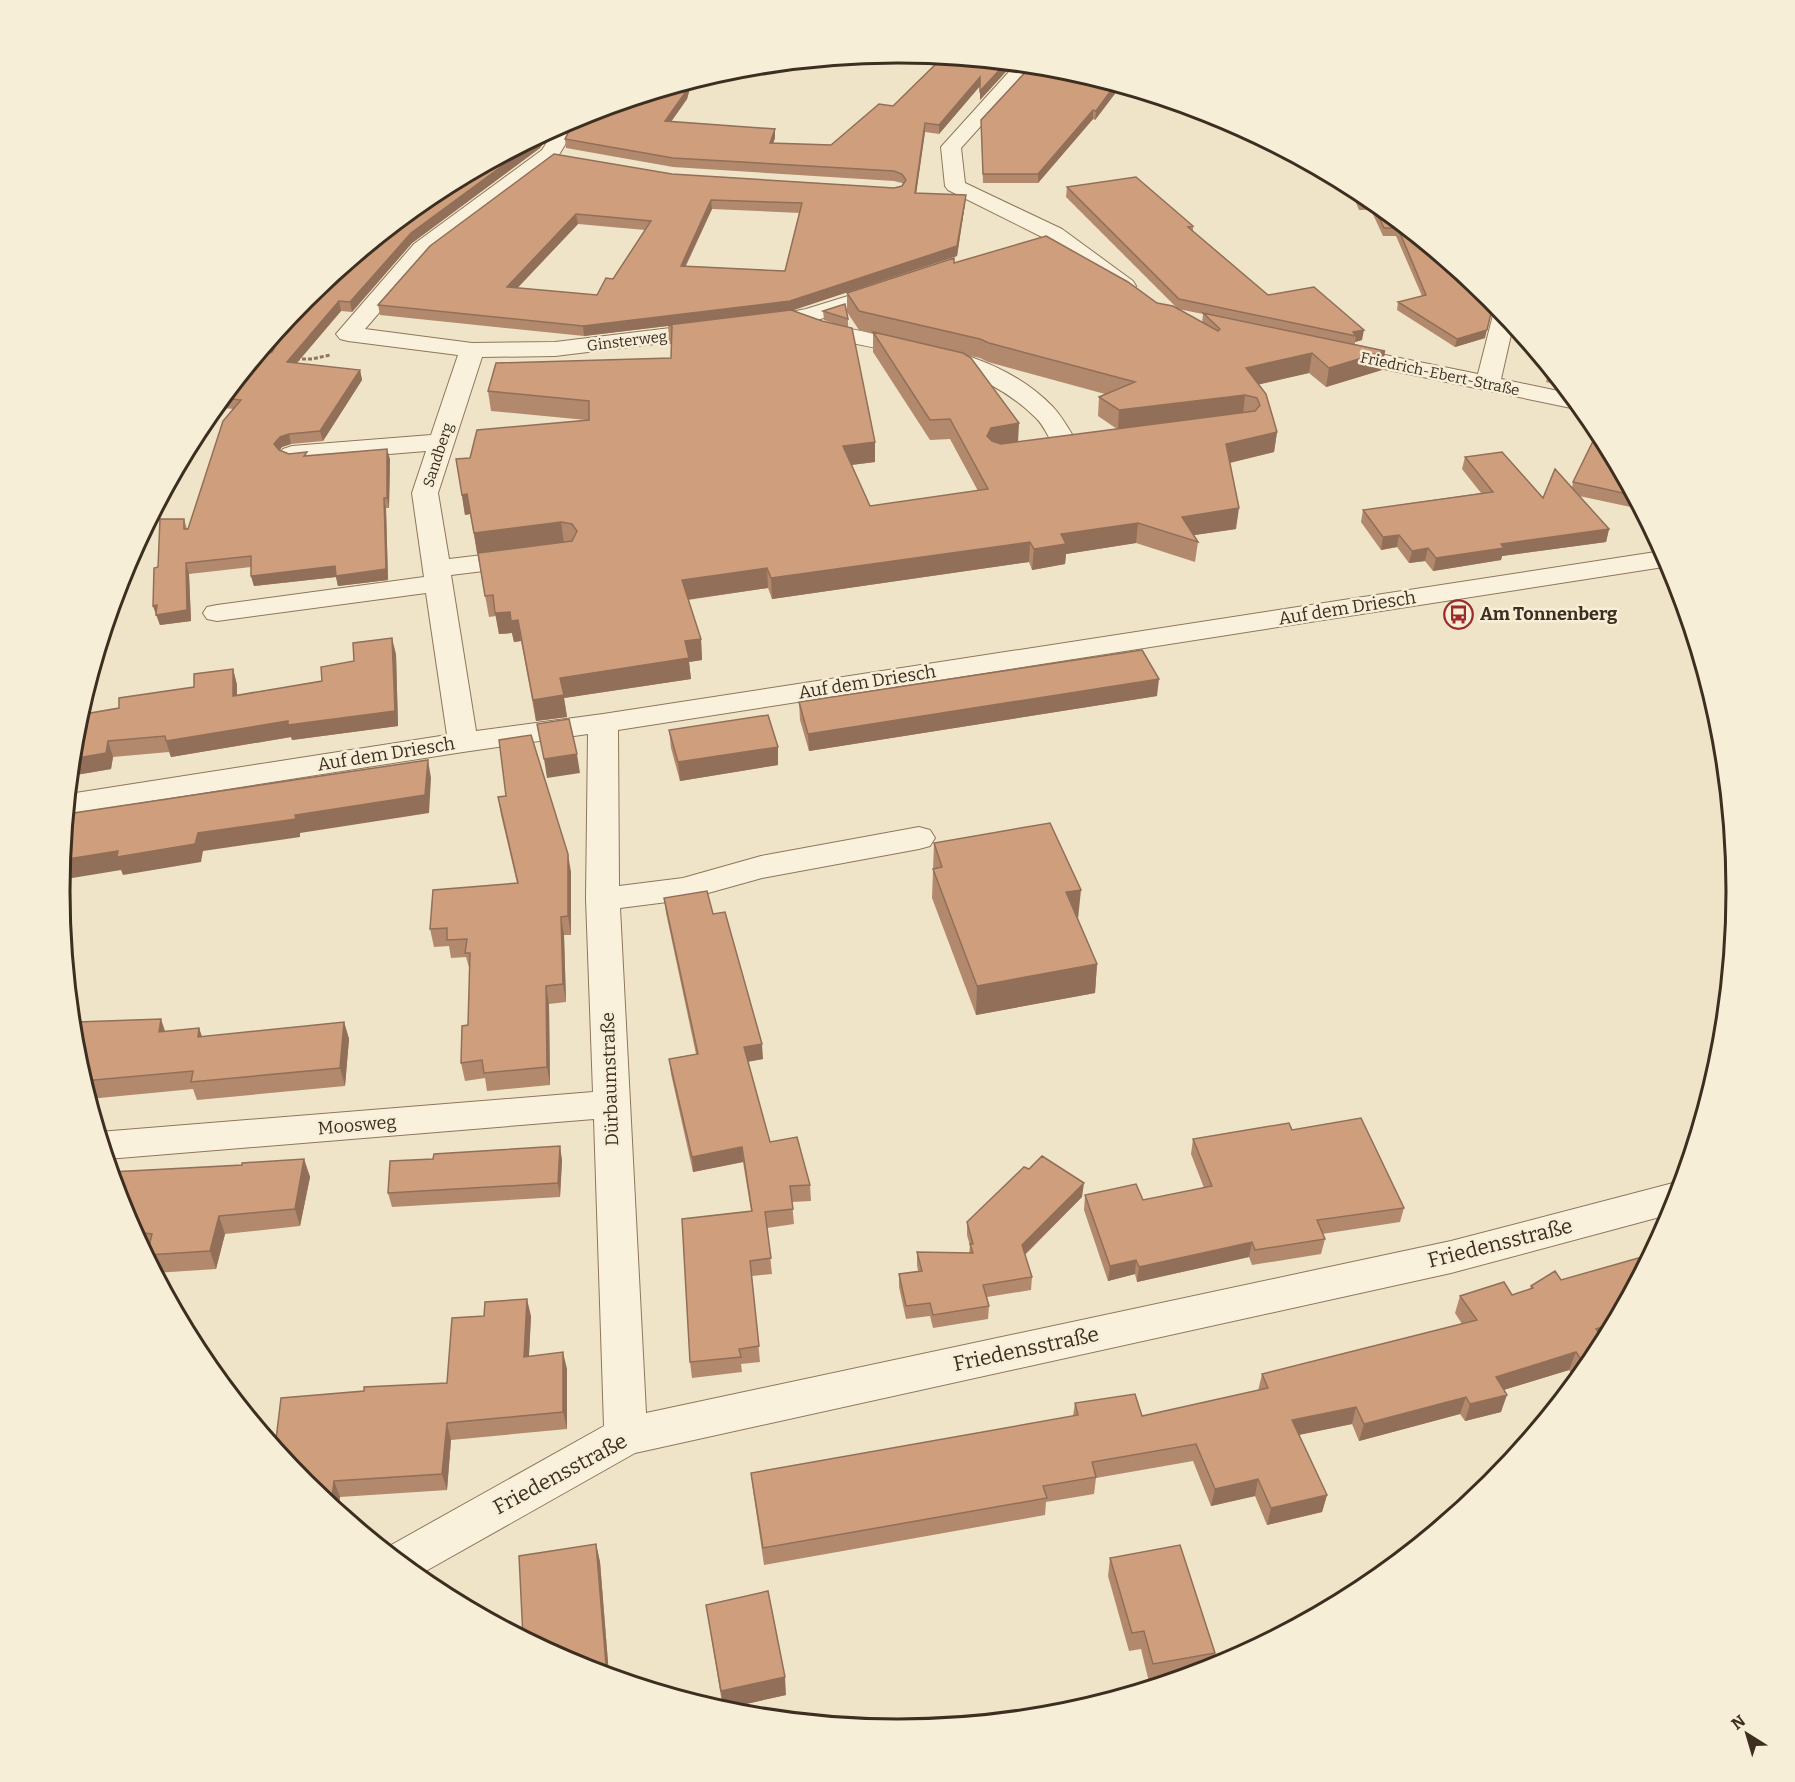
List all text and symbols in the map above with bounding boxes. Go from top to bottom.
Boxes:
street label: Ginsterweg [586,327,668,355]
street label: Friedrich-Ebert-Straße [1359,348,1521,400]
street label: Sandberg [419,420,457,490]
street label: Auf dem Driesch [1277,586,1417,630]
bus stop icon: Am Tonnenberg [1443,598,1475,630]
place label: Am Tonnenberg [1480,603,1618,625]
street label: Auf dem Driesch [797,660,937,704]
street label: Auf dem Driesch [316,732,456,776]
street label: Dürbaumstraße [597,1012,623,1146]
street label: Moosweg [317,1111,397,1139]
street label: Friedensstraße [1425,1212,1575,1274]
street label: Friedensstraße [951,1321,1101,1377]
street label: Friedensstraße [488,1428,632,1520]
north arrow [1717,1704,1777,1764]
text: N [1728,1711,1749,1734]

